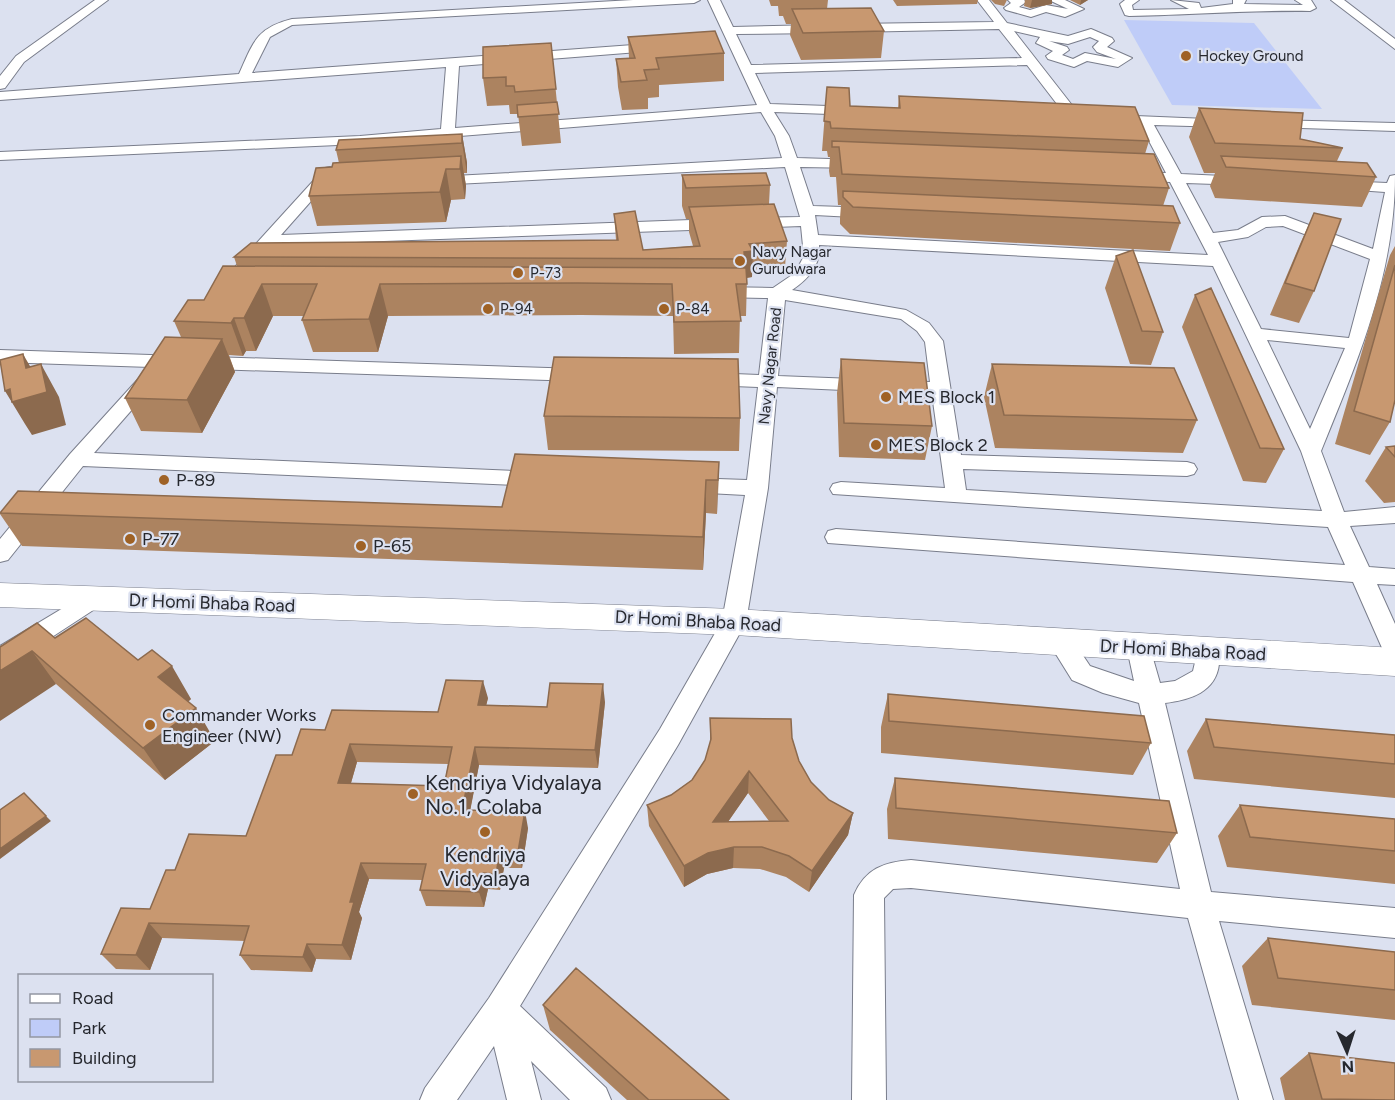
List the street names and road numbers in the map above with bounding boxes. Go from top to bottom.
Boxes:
street label: Navy Nagar Road [755,307,785,425]
street label: Dr Homi Bhaba Road [128,589,296,617]
street label: Dr Homi Bhaba Road [614,606,782,636]
street label: Dr Homi Bhaba Road [1099,635,1267,665]

